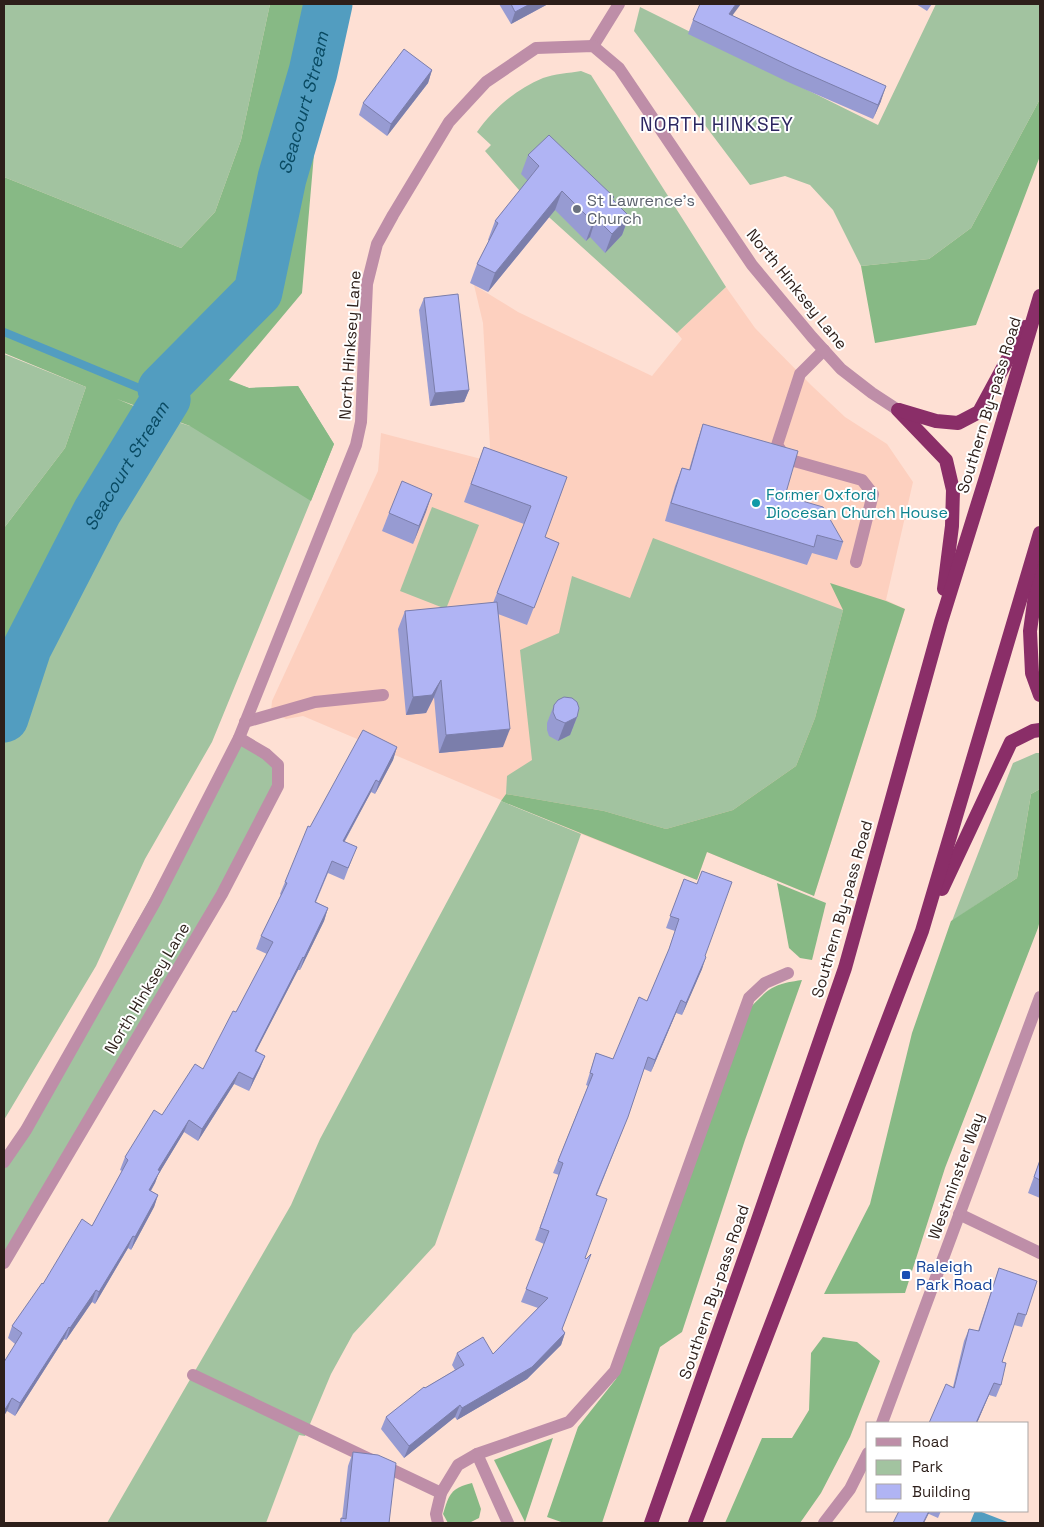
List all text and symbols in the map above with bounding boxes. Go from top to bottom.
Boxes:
water label: Seacourt Stream [272,29,333,177]
district label: NORTH HINKSEY [640,112,794,137]
place label: St Lawrence's Church [587,190,695,229]
marker: St Lawrence's Church [571,203,583,215]
street label: North Hinksey Lane [742,224,852,354]
street label: North Hinksey Lane [334,270,366,420]
street label: Southern By-pass Road [952,314,1026,496]
water label: Seacourt Stream [78,397,174,534]
place label: Former Oxford Diocesan Church House [766,484,948,523]
marker: Former Oxford Diocesan Church House [750,497,762,509]
street label: Southern By-pass Road [807,818,877,1000]
street label: North Hinksey Lane [100,919,194,1057]
street label: Westminster Way [923,1110,989,1242]
street label: Southern By-pass Road [674,1202,754,1382]
place label: Raleigh Park Road [916,1256,993,1295]
marker: Raleigh Park Road [900,1269,912,1281]
legend [866,1422,1029,1512]
text: Road [912,1432,949,1451]
text: Park [912,1457,943,1476]
text: Building [912,1482,971,1501]

